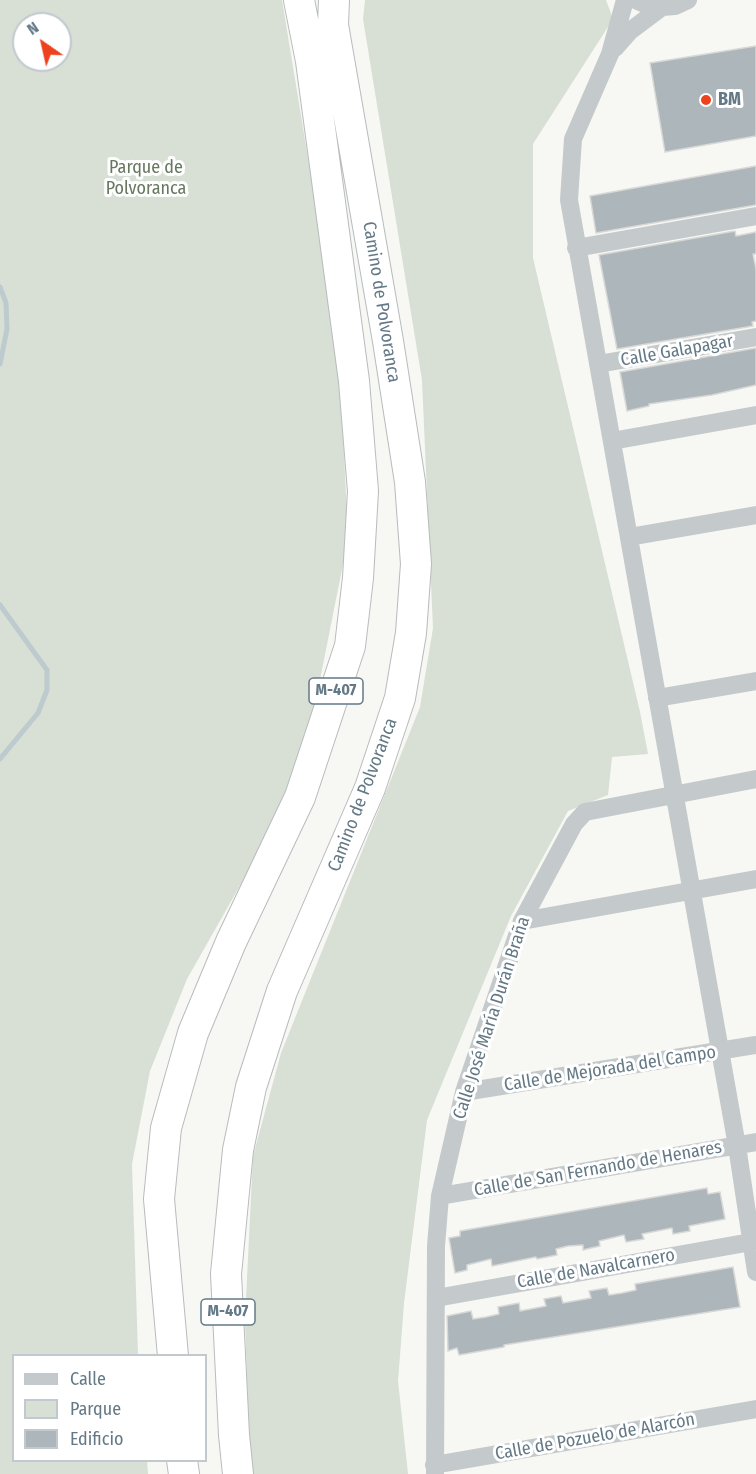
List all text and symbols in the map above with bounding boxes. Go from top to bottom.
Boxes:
north arrow [12,12,72,72]
text: N [23,18,42,39]
place label: BM [718,89,741,111]
marker: BM [699,93,713,107]
park label: Parque de Polvoranca [106,157,186,200]
street label: Camino de Polvoranca [358,220,404,384]
street label: Calle Galapagar [619,330,735,372]
road number: M-407 [309,678,363,704]
street label: Camino de Polvoranca [324,715,402,875]
street label: Calle José María Durán Braña [449,914,535,1122]
street label: Calle de Mejorada del Campo [503,1042,717,1096]
street label: Calle de San Fernando de Henares [472,1137,724,1201]
street label: Calle de Navalcarnero [515,1244,677,1294]
road number: M-407 [201,1299,255,1325]
legend [12,1354,207,1462]
text: Calle [70,1368,106,1390]
text: Parque [70,1398,121,1420]
street label: Calle de Pozuelo de Alarcón [493,1409,697,1465]
text: Edificio [70,1428,123,1450]

